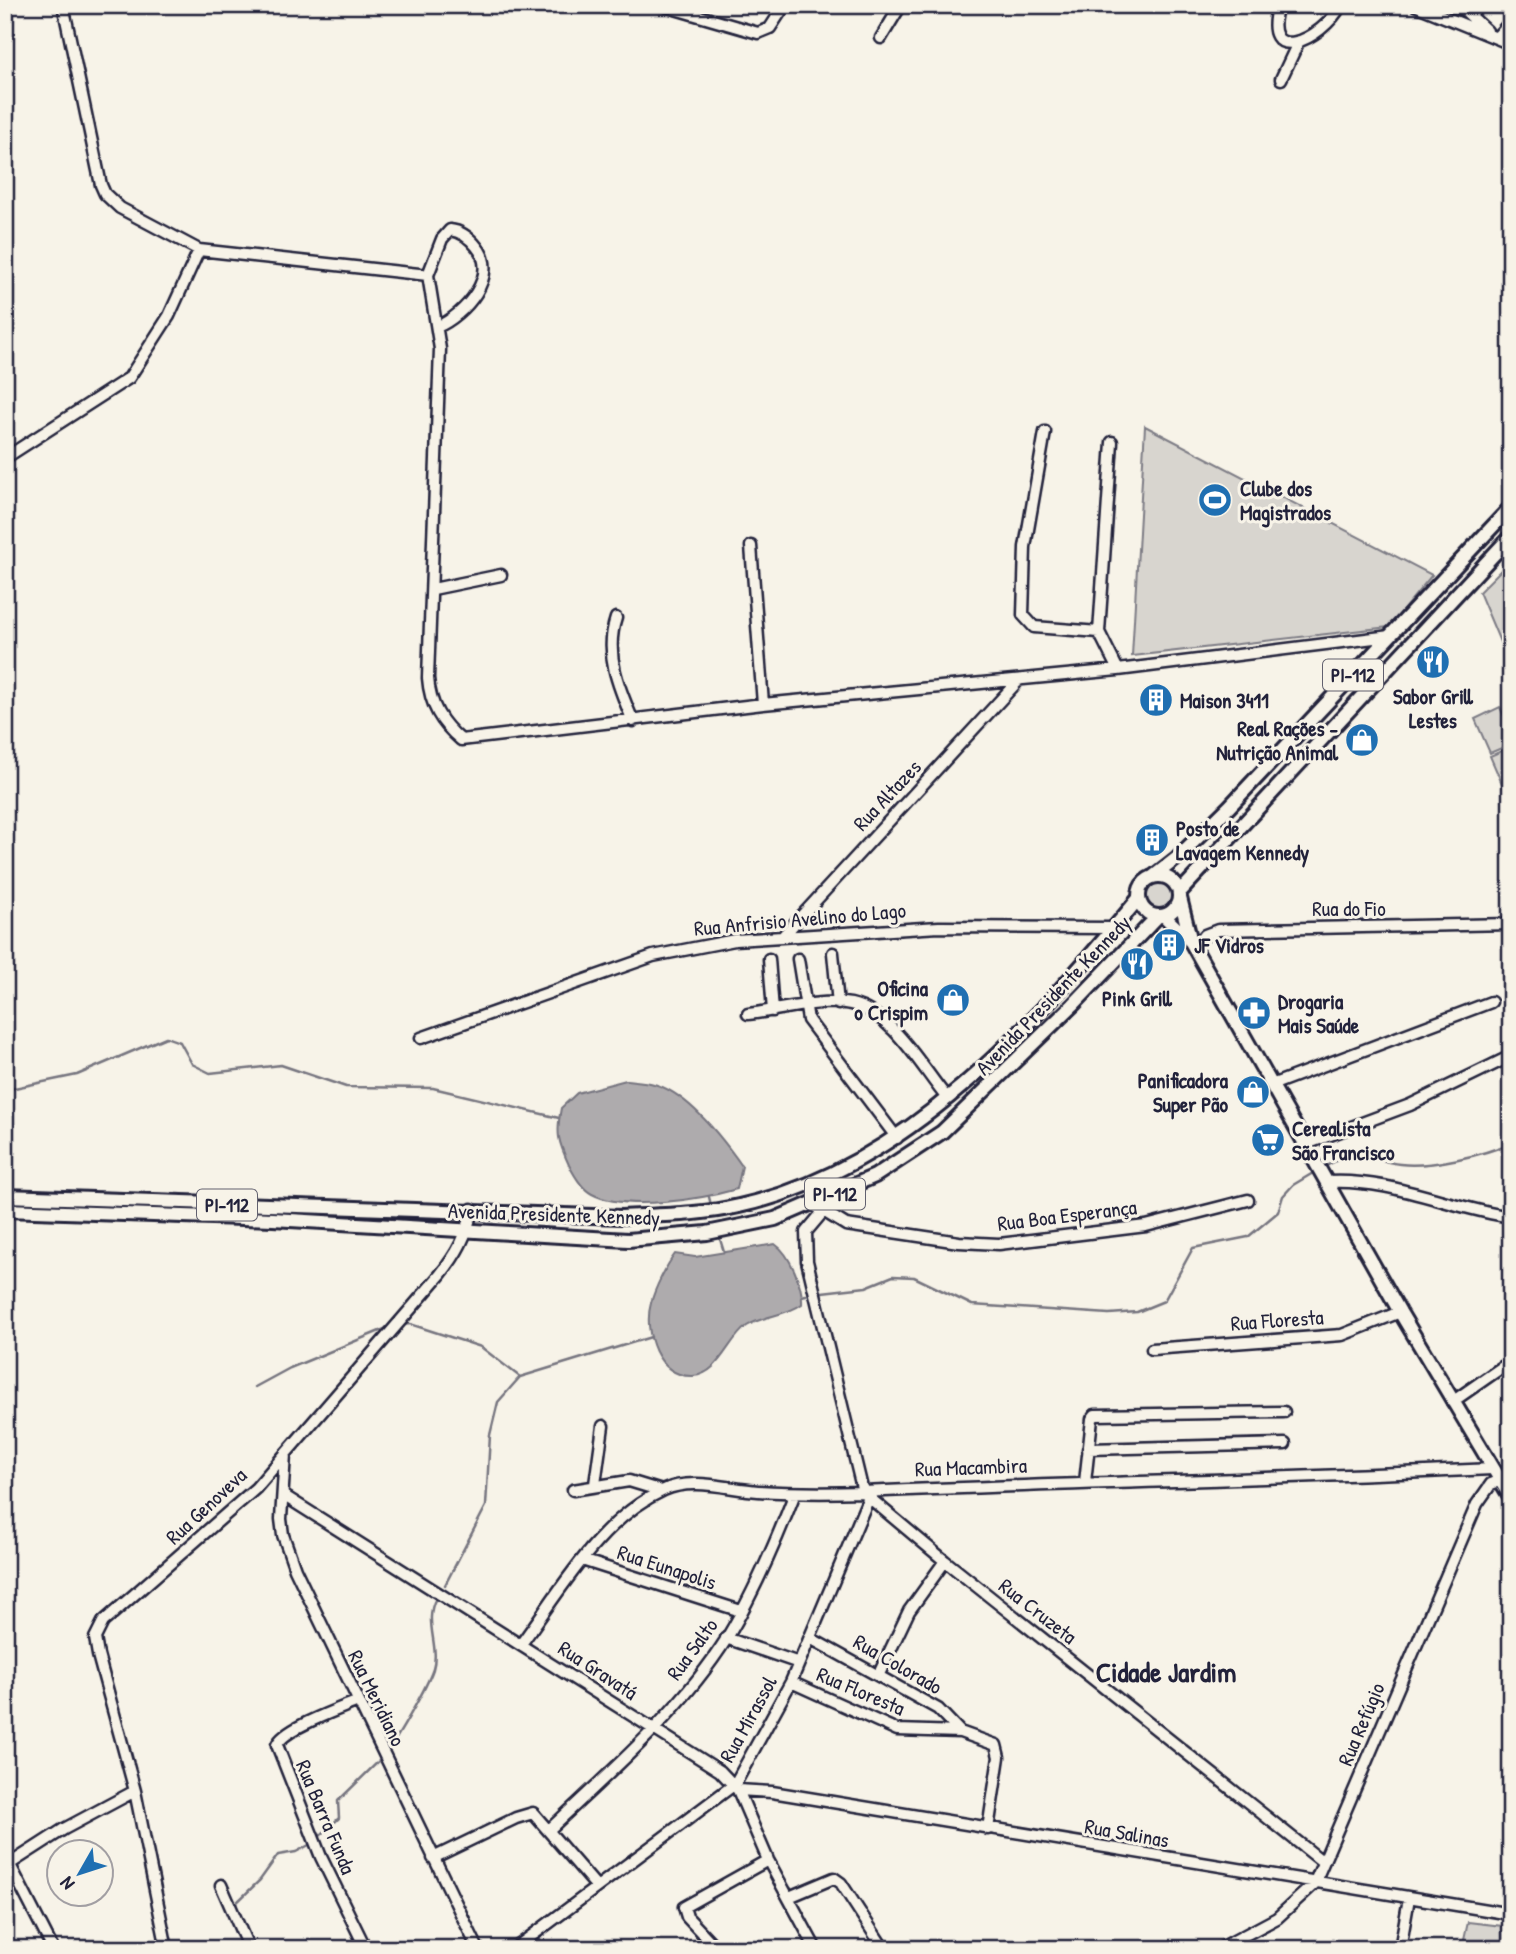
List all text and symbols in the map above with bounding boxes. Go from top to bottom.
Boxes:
place label: Clube dos Magistrados [1240,474,1331,528]
sports icon: Clube dos Magistrados [1196,481,1234,519]
restaurant icon: Sabor Grill Lestes [1414,643,1452,681]
road number: PI-112 [1323,660,1383,690]
building icon: Maison 3411 [1137,681,1175,719]
place label: Sabor Grill Lestes [1393,682,1474,735]
place label: Maison 3411 [1180,686,1269,715]
place label: Real Rações - Nutrição Animal [1216,714,1339,767]
shop icon: Real Rações - Nutrição Animal [1343,721,1381,759]
street label: Rua Altazes [846,753,928,837]
place label: Posto de Lavagem Kennedy [1176,814,1309,868]
building icon: Posto de Lavagem Kennedy [1133,821,1171,859]
street label: Rua do Fio [1312,894,1386,923]
street label: Rua Anfrisio Avelino do Lago [693,895,907,943]
street label: Avenida Presidente Kennedy [969,909,1137,1081]
building icon: JF Vidros [1150,926,1188,964]
place label: JF Vidros [1194,931,1264,960]
restaurant icon: Pink Grill [1118,945,1156,983]
place label: Oficina o Crispim [854,974,929,1028]
shop icon: Oficina o Crispim [934,981,972,1019]
place label: Pink Grill [1102,984,1173,1013]
place label: Drogaria Mais Saúde [1278,987,1360,1040]
pharmacy icon: Drogaria Mais Saúde [1235,994,1273,1032]
place label: Panificadora Super Pão [1138,1066,1229,1120]
shop icon: Panificadora Super Pão [1234,1073,1272,1111]
place label: Cerealista São Francisco [1292,1114,1395,1167]
supermarket icon: Cerealista São Francisco [1249,1121,1287,1159]
road number: PI-112 [805,1178,865,1210]
road number: PI-112 [197,1190,257,1220]
street label: Rua Boa Esperança [996,1192,1138,1238]
street label: Avenida Presidente Kennedy [448,1196,661,1232]
street label: Rua Floresta [1230,1302,1324,1338]
street label: Rua Macambira [914,1451,1028,1483]
street label: Rua Genoveva [159,1461,253,1551]
street label: Rua Eunapolis [614,1537,720,1597]
street label: Rua Cruzeta [993,1571,1083,1651]
street label: Rua Salto [660,1612,724,1686]
street label: Rua Colorado [848,1627,948,1701]
street label: Rua Gravatá [553,1633,643,1707]
street label: Rua Meridiano [341,1645,413,1751]
district label: Cidade Jardim [1096,1653,1236,1691]
street label: Rua Floresta [813,1660,909,1722]
street label: Rua Mirassol [712,1670,784,1767]
street label: Rua Refúgio [1331,1678,1391,1770]
street label: Rua Barra Funda [289,1756,363,1878]
street label: Rua Salinas [1083,1811,1171,1855]
north arrow [46,1839,116,1909]
text: N [54,1872,80,1896]

